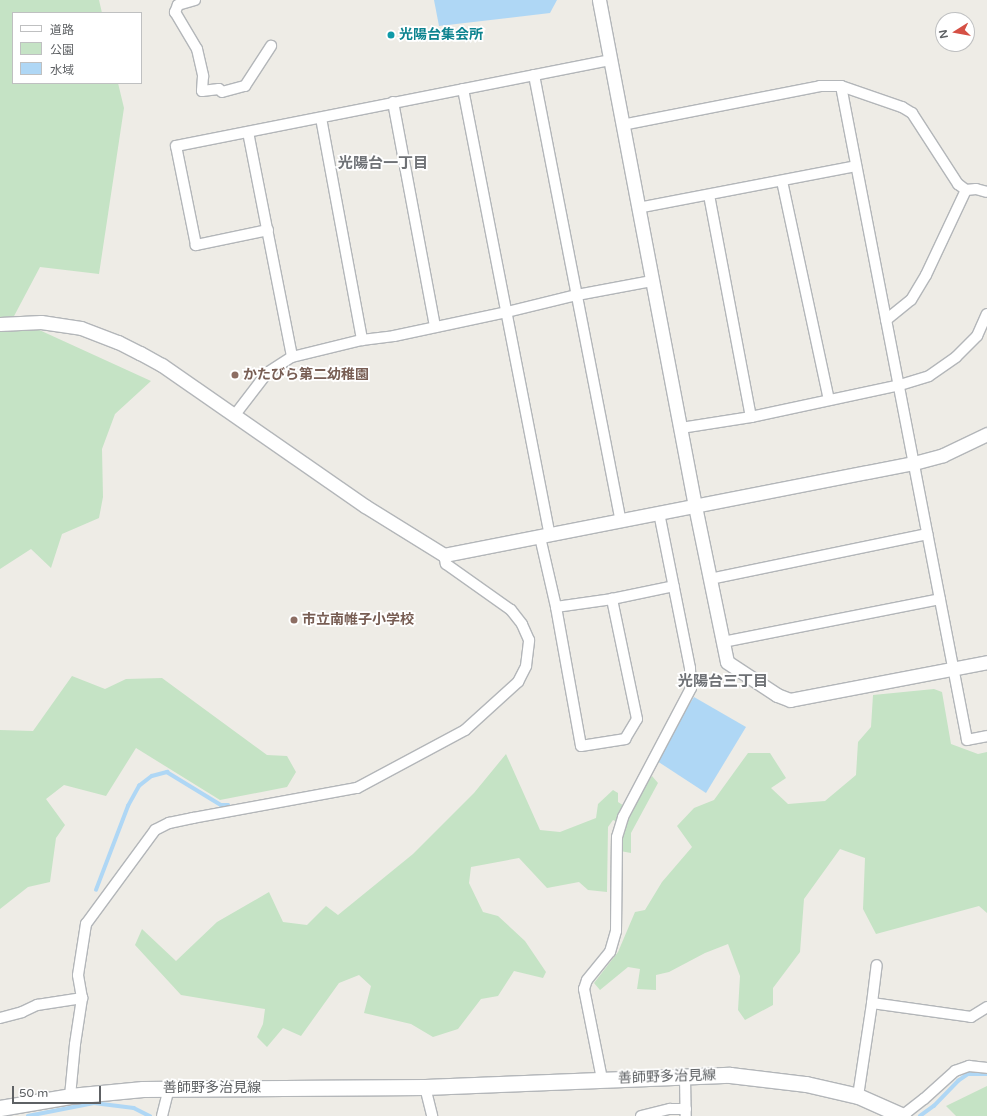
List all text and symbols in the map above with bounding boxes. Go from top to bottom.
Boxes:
legend [12,12,142,84]
north arrow [935,12,975,52]
text: 道路 [50,23,74,37]
place label: 光陽台集会所 [399,27,483,43]
text: N [936,29,951,40]
marker: 光陽台集会所 [386,30,396,40]
text: 公園 [50,43,74,57]
text: 水域 [50,63,74,77]
district label: 光陽台一丁目 [338,155,428,173]
place label: かたびら第二幼稚園 [243,367,369,383]
marker: かたびら第二幼稚園 [230,370,240,380]
place label: 市立南帷子小学校 [302,612,414,628]
marker: 市立南帷子小学校 [289,615,299,625]
district label: 光陽台三丁目 [678,673,768,691]
street label: 善師野多治見線 [618,1067,716,1087]
scale bar [14,1078,103,1104]
street label: 善師野多治見線 [163,1080,261,1096]
text: 50 m [19,1086,48,1100]

